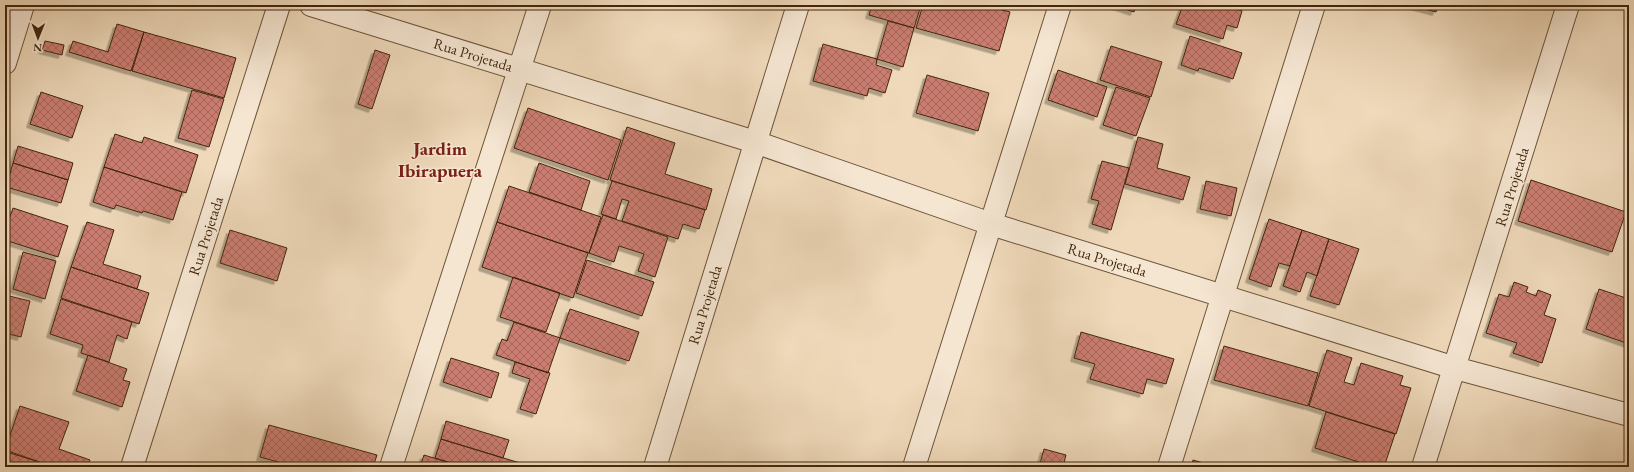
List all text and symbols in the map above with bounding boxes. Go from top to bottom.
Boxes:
north arrow [18,18,58,58]
street label: Rua Projetada [431,33,515,76]
text: N [33,41,42,55]
district label: Jardim Ibirapuera [398,136,483,183]
street label: Rua Projetada [1490,145,1533,229]
street label: Rua Projetada [184,194,227,278]
street label: Rua Projetada [1065,238,1149,281]
street label: Rua Projetada [683,263,726,347]

